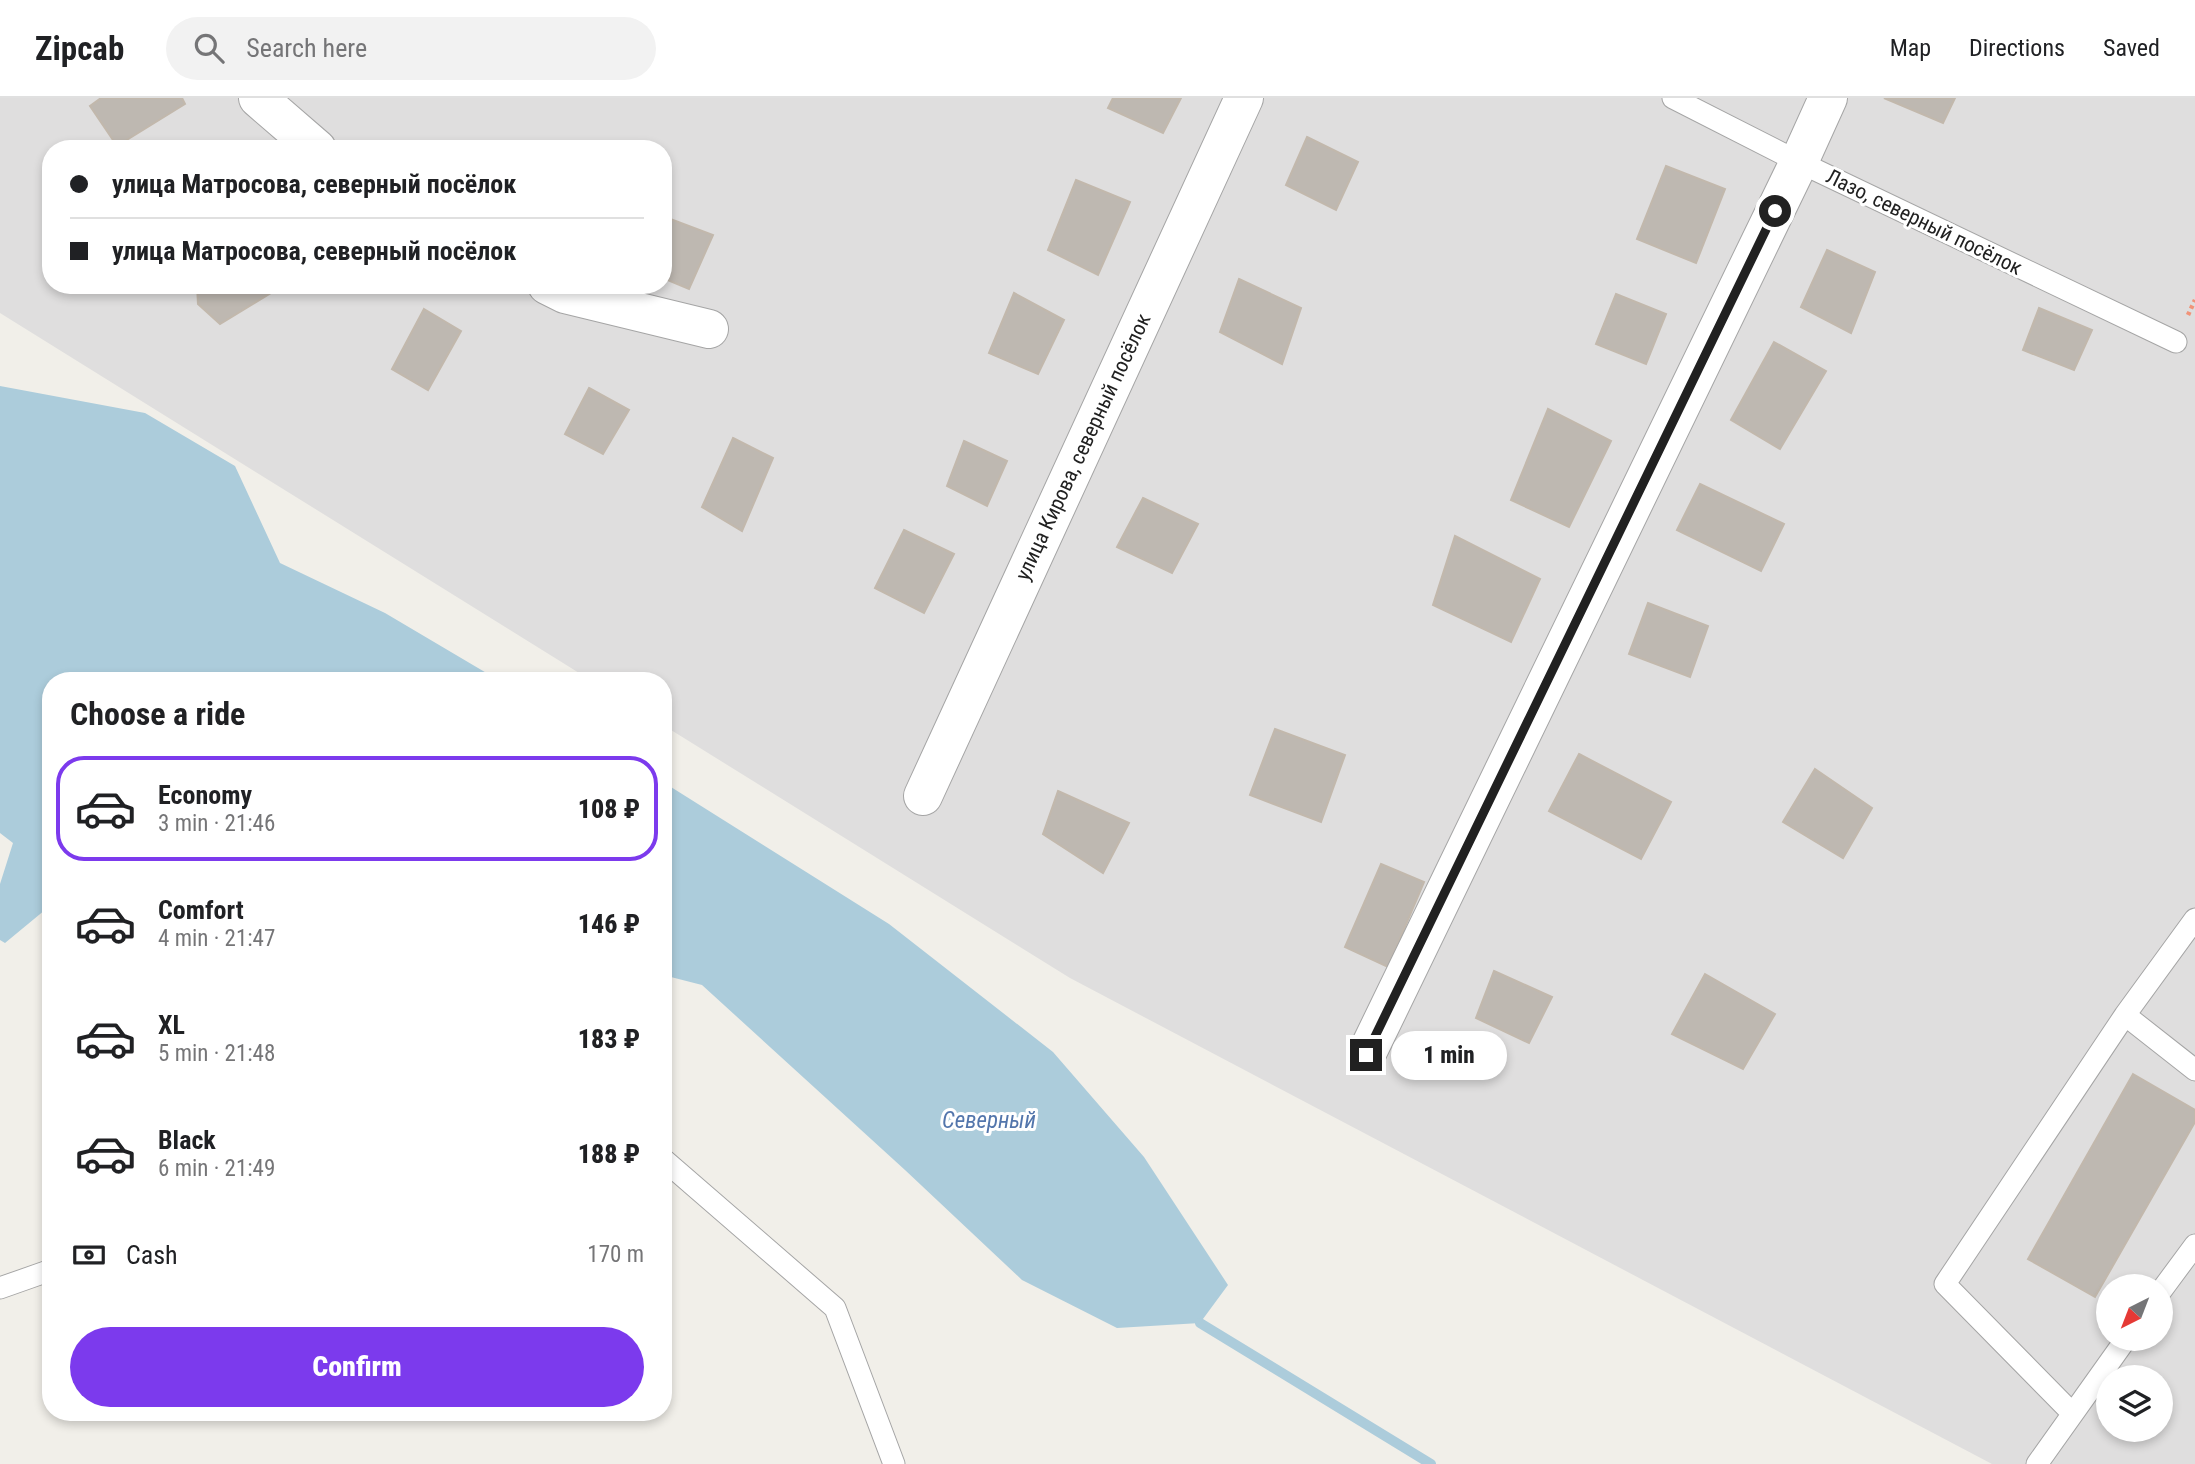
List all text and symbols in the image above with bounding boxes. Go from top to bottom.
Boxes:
search box [166,17,656,80]
text: Zipcab [35,29,124,68]
icon: search [190,29,228,67]
text: Search here [246,33,367,63]
text: Map [1890,34,1931,62]
text: Directions [1969,34,2065,62]
text: Saved [2103,34,2160,62]
street label: Лазо, северный посёлок [1822,164,2026,280]
text: улица Матросова, северный посёлок [112,169,516,199]
route start [1759,195,1791,227]
text: улица Матросова, северный посёлок [112,236,516,266]
street label: улица Кирова, северный посёлок [1011,310,1155,584]
text: Choose a ride [70,695,245,733]
icon: car [74,777,137,840]
text: Economy [158,780,252,810]
text: 108 ₽ [578,794,640,824]
text: 3 min · 21:46 [158,810,275,837]
icon: car [74,892,137,955]
text: Comfort [158,895,244,925]
text: 146 ₽ [578,909,640,939]
text: 4 min · 21:47 [158,925,275,952]
icon: car [74,1007,137,1070]
text: XL [158,1010,185,1040]
text: 183 ₽ [578,1024,640,1054]
callout: 1 min [1390,1030,1506,1080]
route end [1350,1039,1382,1071]
text: 5 min · 21:48 [158,1040,275,1067]
text: 1 min [1423,1042,1475,1069]
water label: Северный [942,1107,1036,1134]
icon: car [74,1122,137,1185]
text: Black [158,1125,216,1155]
text: 188 ₽ [578,1139,640,1169]
text: 6 min · 21:49 [158,1155,275,1182]
icon: cash [70,1236,108,1274]
text: Cash [126,1240,178,1270]
text: 170 m [587,1241,644,1268]
north arrow [2096,1274,2174,1351]
map controls [2096,1274,2173,1442]
button: Confirm [70,1327,644,1407]
button: layers [2096,1365,2173,1442]

